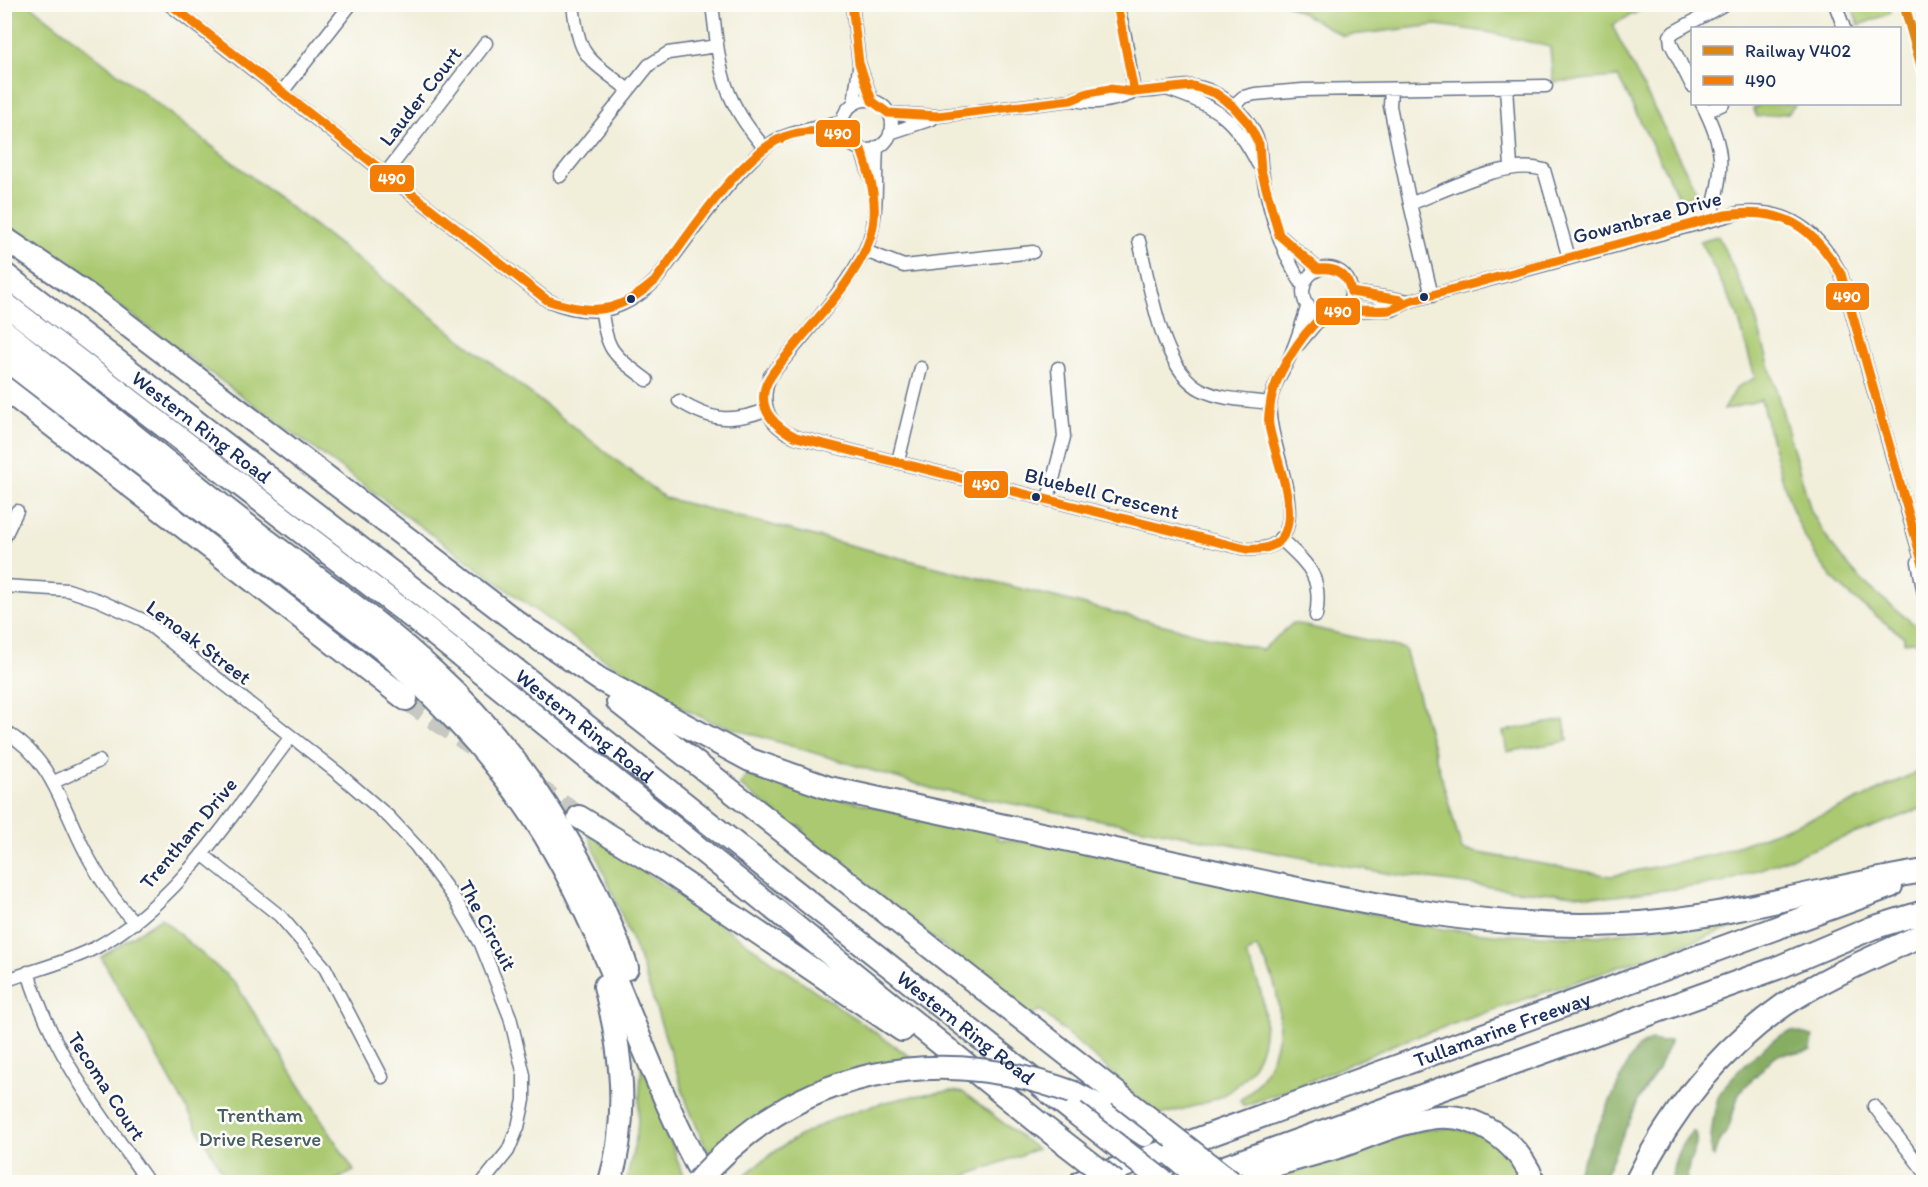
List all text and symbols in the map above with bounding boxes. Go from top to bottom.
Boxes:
legend [1691,27,1901,105]
text: Railway V402 [1745,40,1852,62]
street label: Lauder Court [373,41,467,151]
text: 490 [1745,70,1776,92]
line badge: 490 [815,119,861,148]
text: 490 [824,124,852,143]
line badge: 490 [369,164,415,193]
text: 490 [378,169,406,188]
street label: Gowanbrae Drive [1570,185,1724,249]
line badge: 490 [1825,282,1870,311]
text: 490 [1833,287,1861,306]
unlabelled marker [1418,291,1430,303]
unlabelled marker [625,293,637,305]
line badge: 490 [1315,297,1361,326]
text: 490 [1324,302,1352,321]
street label: Western Ring Road [127,365,277,488]
street label: Bluebell Crescent [1022,462,1182,524]
line badge: 490 [963,470,1009,499]
text: 490 [972,475,1000,494]
unlabelled marker [1030,491,1042,503]
street label: Lenoak Street [141,594,257,690]
street label: Western Ring Road [511,663,660,788]
street label: Trentham Drive [134,772,242,894]
street label: The Circuit [454,875,522,975]
street label: Western Ring Road [892,964,1041,1090]
street label: Tullamarine Freeway [1410,984,1594,1072]
street label: Tecoma Court [63,1027,152,1145]
park label: Trentham Drive Reserve [199,1102,321,1151]

